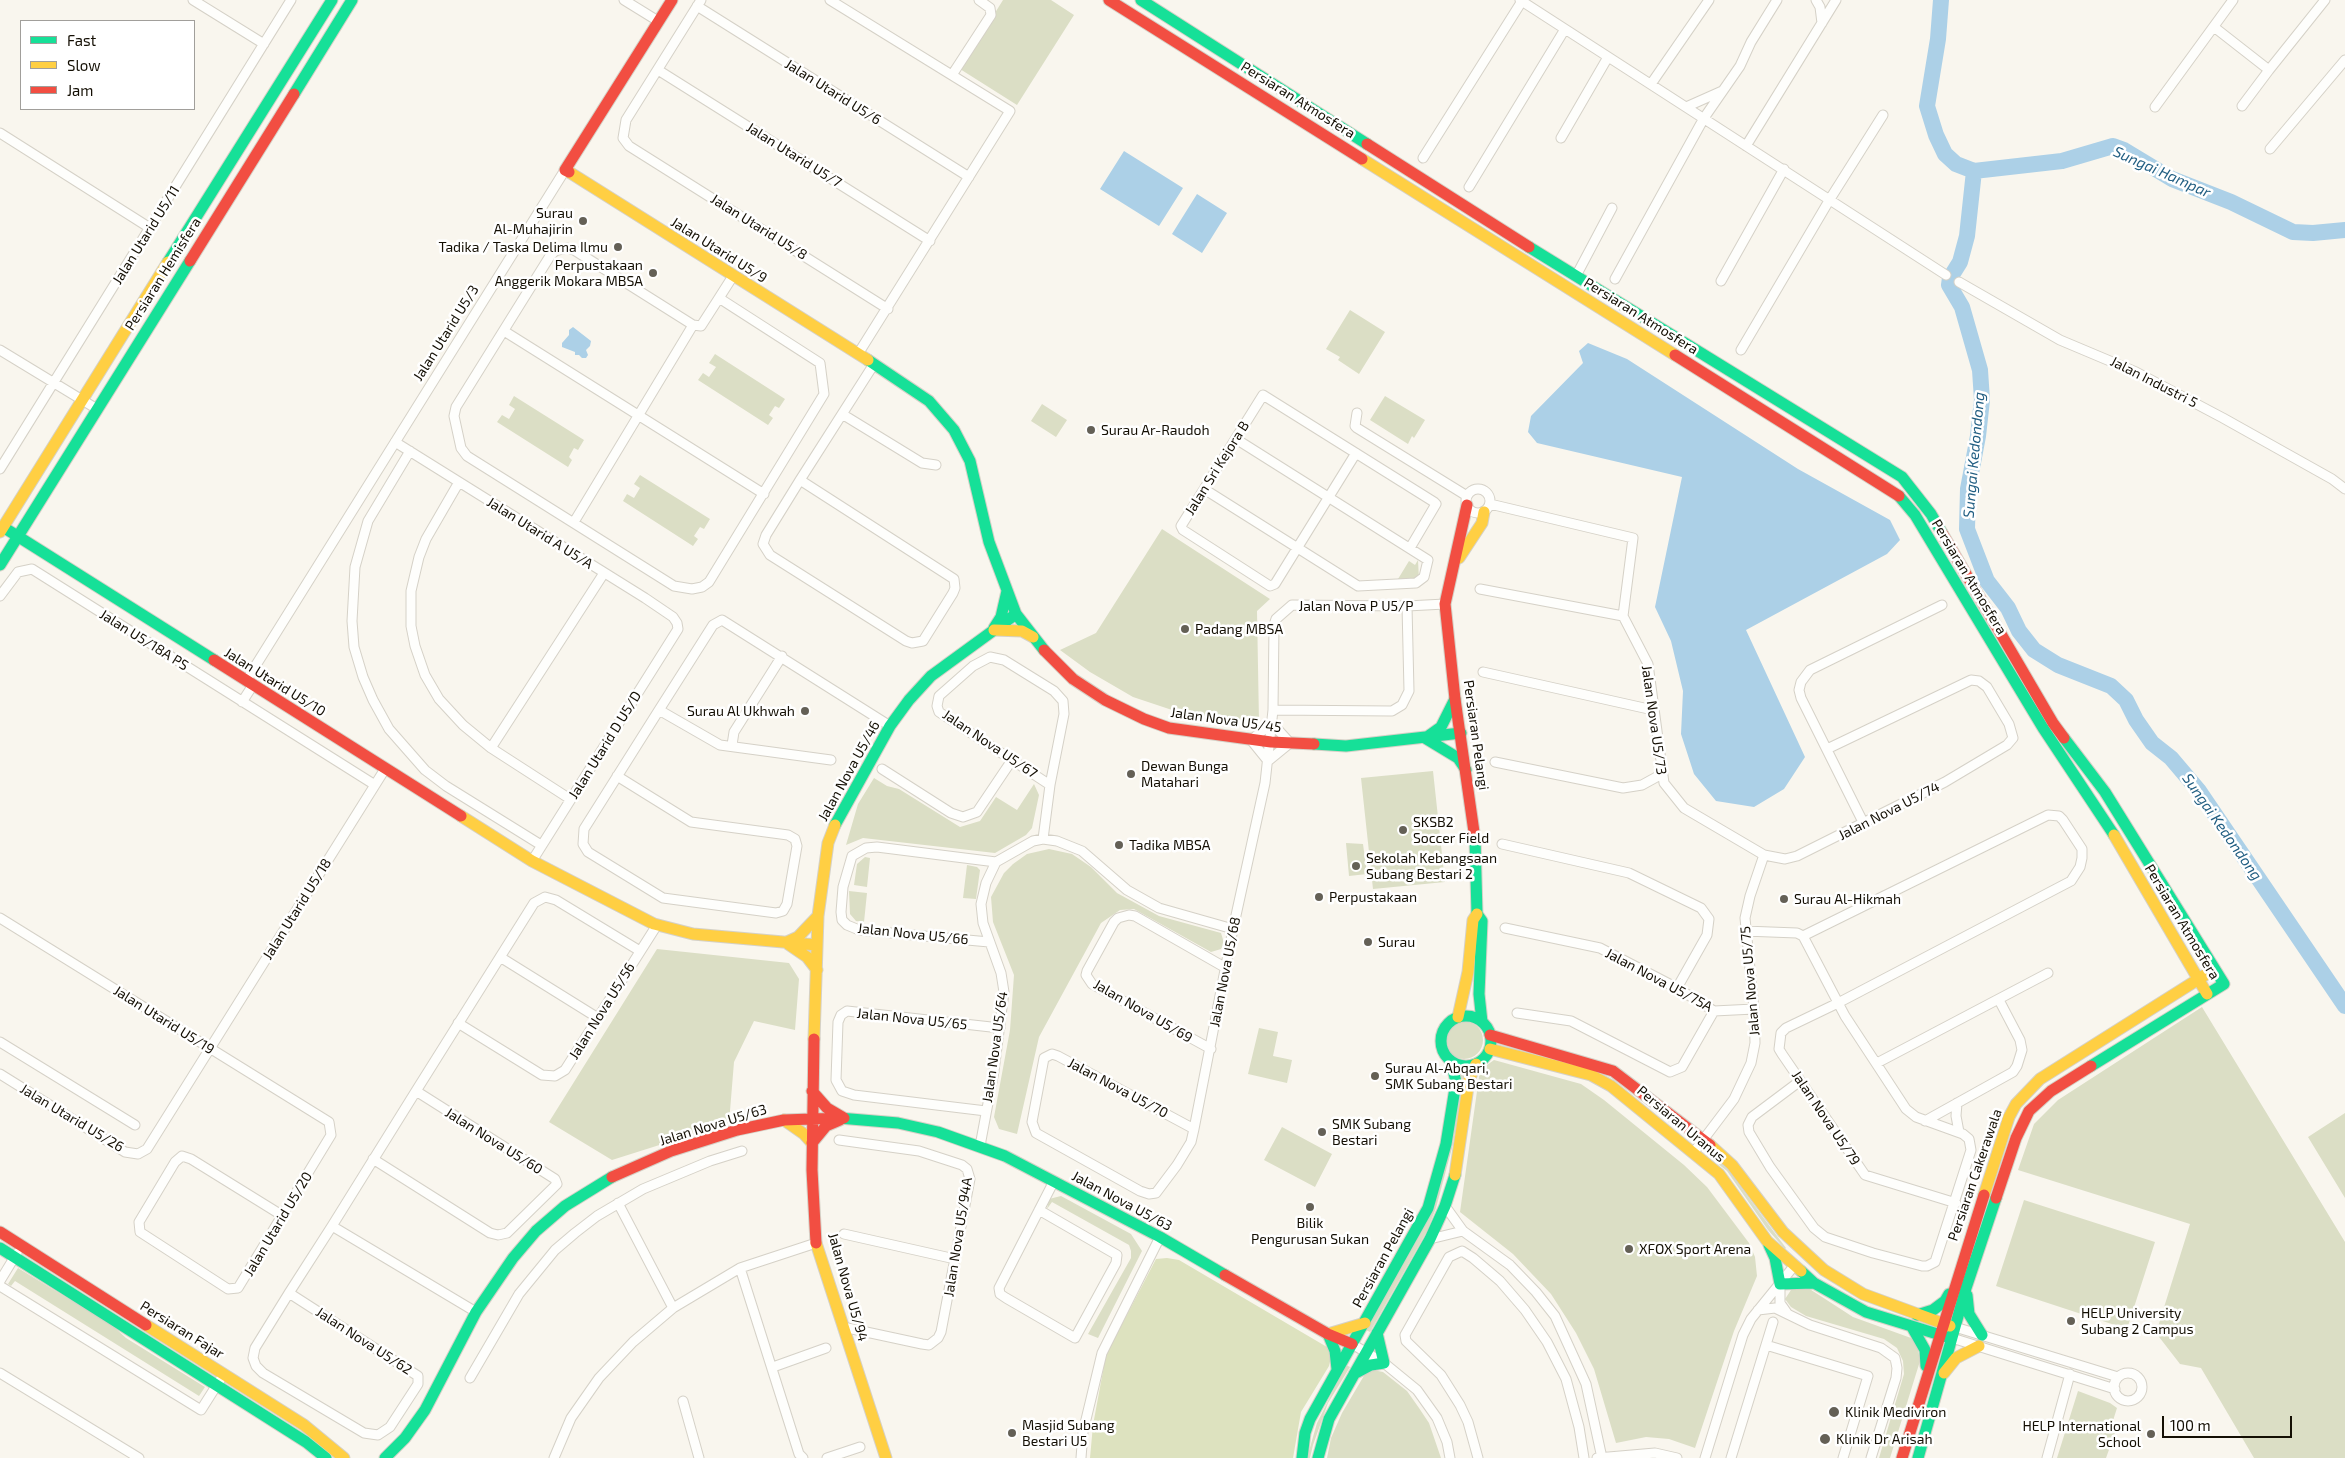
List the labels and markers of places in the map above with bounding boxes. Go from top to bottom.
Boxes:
place label: Surau Al-Muhajirin [494,205,573,238]
marker: Surau Al-Muhajirin [577,215,589,227]
place label: Tadika / Taska Delima Ilmu [439,239,608,255]
marker: Tadika / Taska Delima Ilmu [612,241,624,253]
place label: Perpustakaan Anggerik Mokara MBSA [495,257,643,290]
marker: Perpustakaan Anggerik Mokara MBSA [647,267,659,279]
place label: Surau Ar-Raudoh [1101,422,1210,438]
marker: Surau Ar-Raudoh [1085,424,1097,436]
place label: Padang MBSA [1195,621,1283,637]
marker: Padang MBSA [1179,623,1191,635]
place label: Surau Al Ukhwah [687,703,795,719]
marker: Surau Al Ukhwah [799,705,811,717]
place label: Dewan Bunga Matahari [1141,758,1228,790]
marker: Dewan Bunga Matahari [1125,768,1137,780]
place label: SKSB2 Soccer Field [1413,814,1489,846]
marker: SKSB2 Soccer Field [1397,824,1409,836]
place label: Tadika MBSA [1129,837,1210,853]
marker: Tadika MBSA [1113,839,1125,851]
place label: Sekolah Kebangsaan Subang Bestari 2 [1366,850,1497,882]
marker: Sekolah Kebangsaan Subang Bestari 2 [1350,860,1362,872]
place label: Perpustakaan [1329,889,1417,905]
marker: Perpustakaan [1313,891,1325,903]
place label: Surau Al-Hikmah [1794,891,1901,907]
marker: Surau Al-Hikmah [1778,893,1790,905]
place label: Surau [1378,934,1415,950]
marker: Surau [1362,936,1374,948]
place label: Surau Al-Abqari, SMK Subang Bestari [1385,1060,1513,1092]
marker: Surau Al-Abqari, SMK Subang Bestari [1369,1070,1381,1082]
place label: SMK Subang Bestari [1332,1116,1411,1148]
marker: SMK Subang Bestari [1316,1126,1328,1138]
marker: Bilik Pengurusan Sukan [1304,1201,1316,1213]
place label: Bilik Pengurusan Sukan [1251,1215,1369,1248]
place label: XFOX Sport Arena [1639,1241,1751,1257]
marker: XFOX Sport Arena [1623,1243,1635,1255]
place label: HELP University Subang 2 Campus [2081,1305,2194,1338]
marker: HELP University Subang 2 Campus [2065,1315,2077,1327]
place label: Klinik Mediviron [1845,1404,1946,1420]
marker: Klinik Mediviron [1827,1405,1841,1419]
place label: Masjid Subang Bestari U5 [1022,1417,1115,1450]
place label: HELP International School [2022,1418,2141,1450]
marker: Masjid Subang Bestari U5 [1006,1427,1018,1439]
marker: HELP International School [2145,1428,2157,1440]
place label: Klinik Dr Arisah [1836,1431,1933,1447]
marker: Klinik Dr Arisah [1818,1432,1832,1446]

